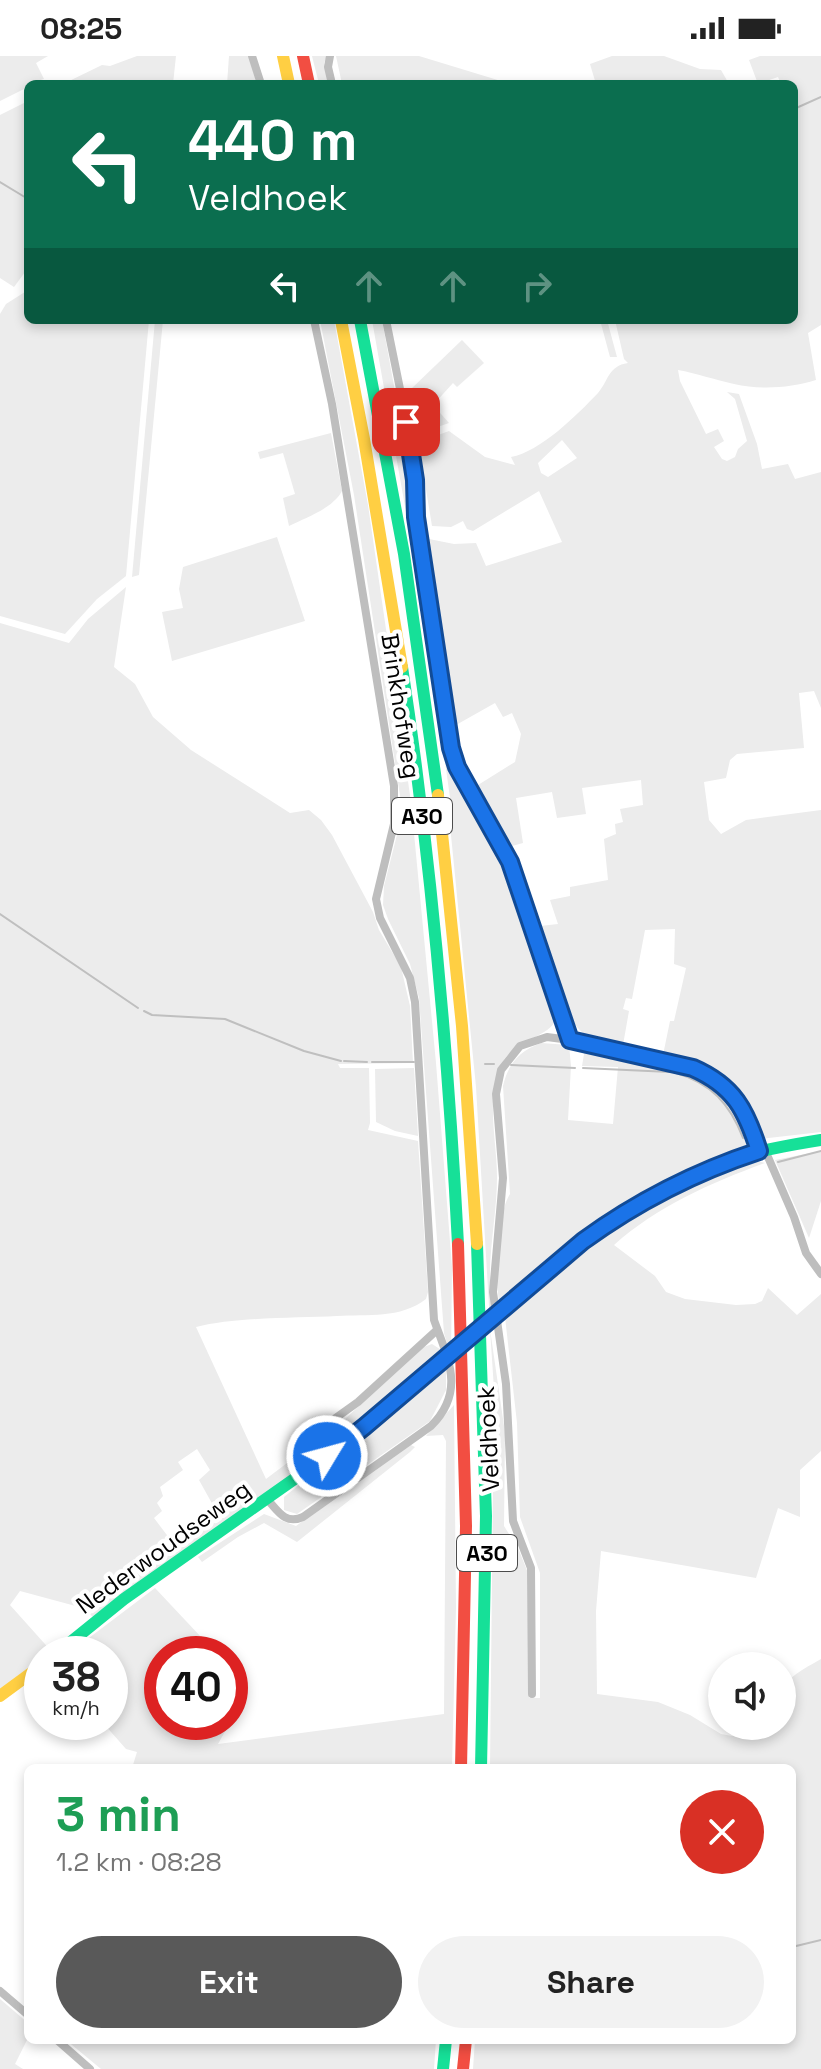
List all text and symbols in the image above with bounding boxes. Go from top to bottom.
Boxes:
text: 08:25 [40,9,122,48]
text: 440 m [188,105,358,176]
icon: left [56,112,160,216]
text: Veldhoek [188,175,347,221]
icon: left [263,264,307,308]
icon: ahead [347,264,391,308]
icon: ahead [431,264,475,308]
icon: right [515,264,559,308]
pin [372,388,440,456]
icon: arrive [384,400,428,444]
street label: Brinkhofweg [374,631,428,781]
road number: A30 [392,798,452,834]
street label: Veldhoek [470,1385,506,1493]
position arrow [285,1414,369,1498]
street label: Nederwoudseweg [70,1473,256,1621]
road number: A30 [457,1535,517,1571]
speed limit sign: 40 [144,1636,248,1740]
text: 38 [52,1652,100,1703]
map controls [708,1652,796,1740]
button: sound [708,1652,796,1740]
text: km/h [52,1695,100,1721]
text: 3 min [56,1784,181,1845]
button: close [680,1790,764,1874]
text: 1.2 km · 08:28 [56,1845,222,1879]
button: Exit [56,1936,402,2028]
button: Share [418,1936,764,2028]

